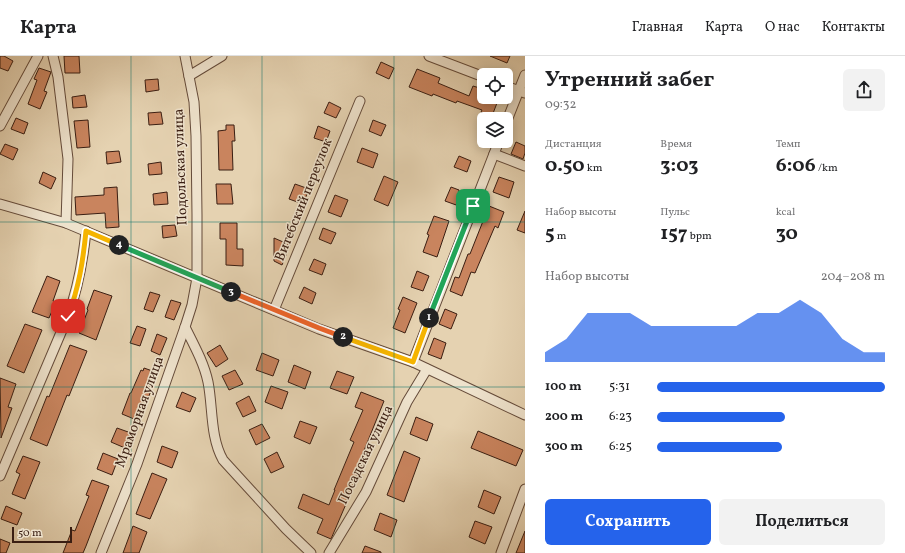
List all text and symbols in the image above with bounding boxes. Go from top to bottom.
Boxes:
text: Карта [20,15,77,41]
text: Главная [632,18,683,37]
text: Карта [705,18,743,37]
text: О нас [765,18,800,37]
text: Контакты [822,18,885,37]
text: Утренний забег [545,65,714,96]
map controls [477,68,513,148]
button: locate [477,68,513,104]
button: share [843,69,885,111]
text: 09:32 [545,96,576,114]
street label: Подольская улица [169,108,193,226]
button: layers [477,112,513,148]
street label: Витебский переулок [271,135,338,264]
text: Дистанция [545,137,602,152]
text: Время [660,137,692,152]
text: Темп [776,137,800,152]
text: 0.50 [545,152,585,180]
text: 3:03 [660,152,698,180]
text: 6:06 [776,152,816,180]
text: km [585,161,603,176]
text: /km [816,161,838,176]
pin [456,189,490,223]
icon: arrive [462,195,484,217]
text: Набор высоты [545,205,616,220]
text: Пульс [660,205,690,220]
text: kcal [776,205,795,220]
text: 5 [545,220,555,248]
text: 157 [660,220,688,248]
text: 30 [776,220,798,248]
text: m [555,229,567,244]
text: bpm [688,229,712,244]
pin: 4 [109,235,129,255]
text: 4 [116,237,122,252]
text: Набор высоты [545,268,629,286]
text: 204–208 m [821,268,885,286]
pin: 3 [221,282,241,302]
text: 3 [228,284,234,299]
pin [51,299,85,333]
icon: check [57,305,79,327]
pin: 1 [419,308,439,328]
text: 1 [427,310,431,325]
pin: 2 [333,327,353,347]
text: 2 [340,329,346,344]
street label: Мраморная улица [111,354,169,470]
text: 100 m [545,378,582,396]
text: 5:31 [609,378,630,396]
street label: Посадская улица [334,402,398,508]
text: 200 m [545,408,583,426]
text: 6:23 [609,408,632,426]
text: 300 m [545,438,583,456]
text: 6:25 [609,438,632,456]
button: Сохранить [545,499,711,545]
button: Поделиться [719,499,885,545]
scale bar [12,525,72,544]
text: 50 m [18,526,42,541]

